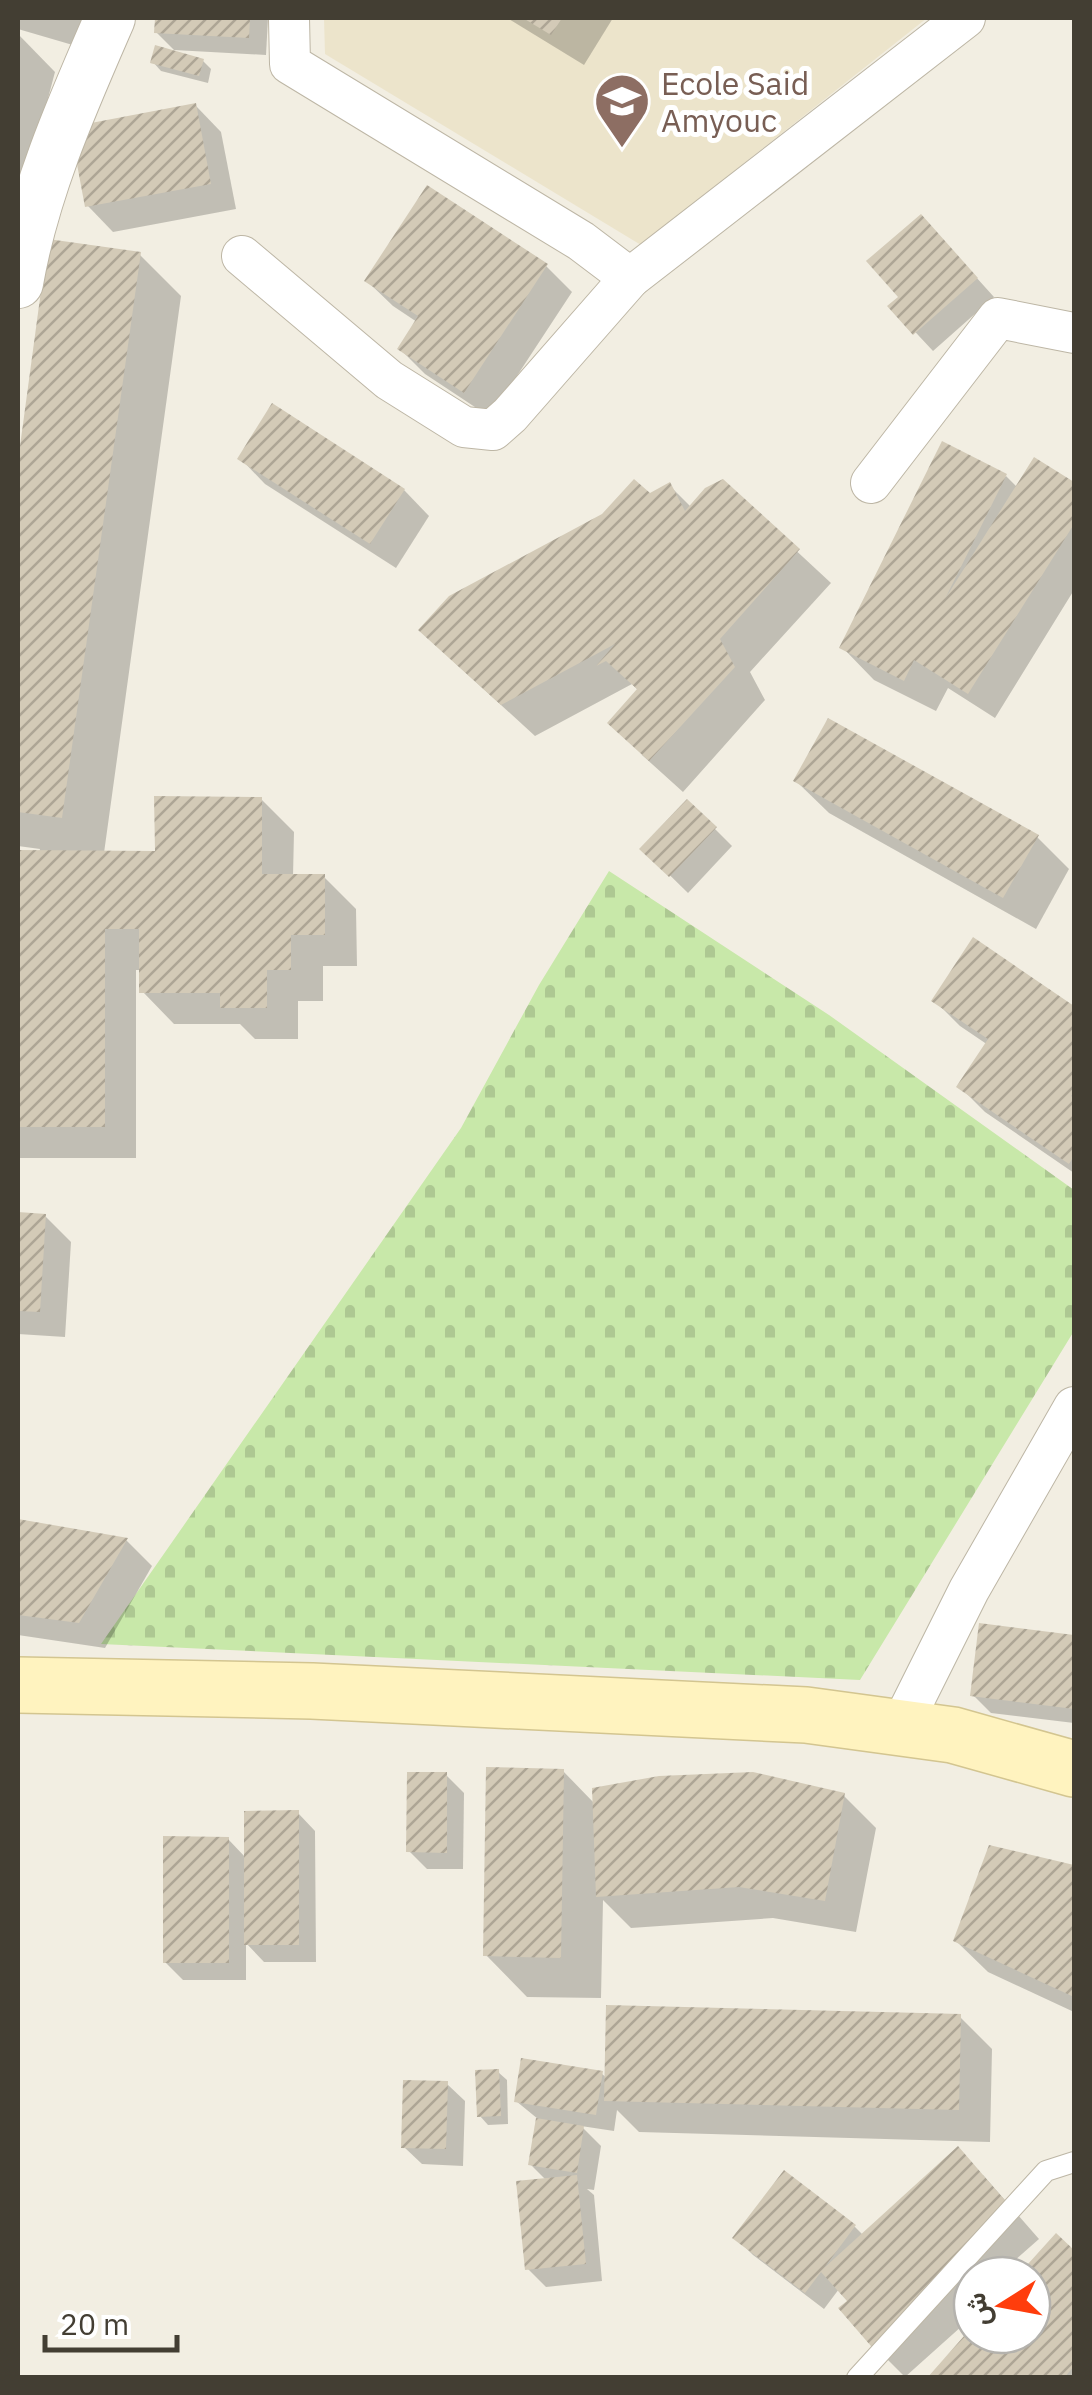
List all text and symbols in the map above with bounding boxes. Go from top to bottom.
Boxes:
place label: Ecole Said Amyouc [661,62,809,141]
school or university icon: Ecole Said Amyouc [592,71,652,150]
north arrow [952,2255,1052,2355]
scale bar [45,2290,178,2352]
text: ش [956,2290,998,2330]
text: 20 m [60,2304,129,2343]

